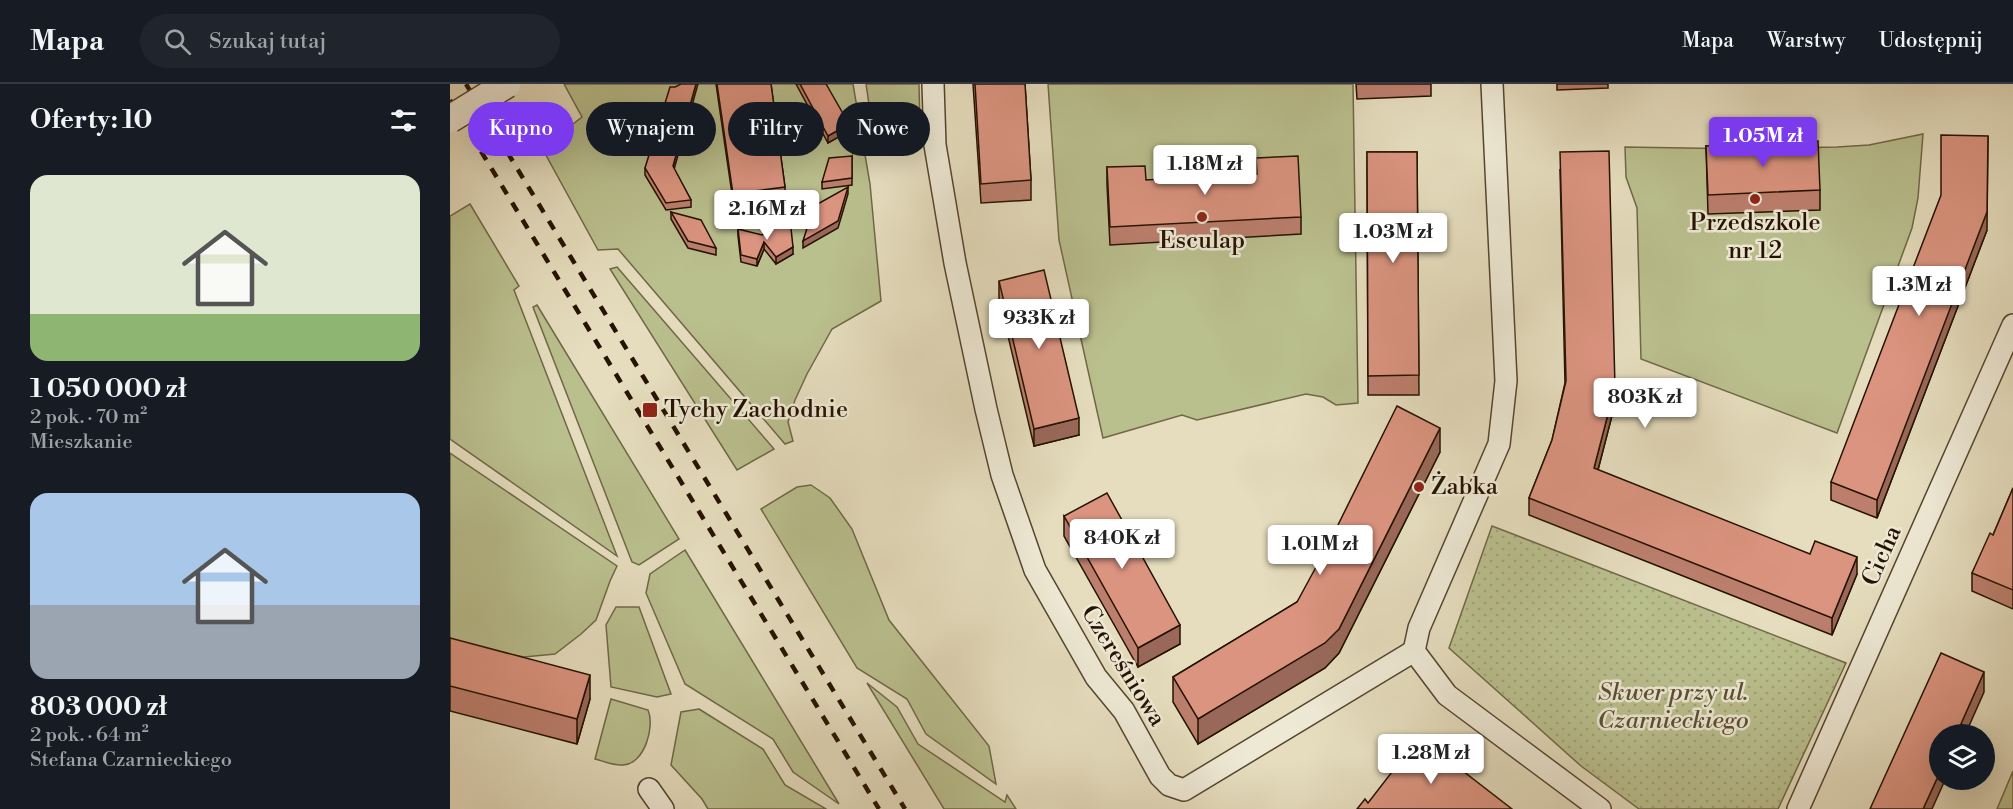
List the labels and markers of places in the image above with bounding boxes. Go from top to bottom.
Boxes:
pin: 1.05M zł [1701,117,1825,168]
pin: 1.18M zł [1143,145,1267,196]
pin: 2.16M zł [705,190,829,241]
marker: Przedszkole nr 12 [1748,192,1762,206]
place label: Przedszkole nr 12 [1689,208,1821,266]
marker: Esculap [1195,210,1209,224]
pin: 1.03M zł [1331,213,1455,264]
place label: Esculap [1159,226,1245,256]
pin: 1.3M zł [1864,266,1974,317]
pin: 933K zł [984,299,1094,350]
pin: 803K zł [1590,378,1700,429]
place label: Tychy Zachodnie [664,395,848,425]
marker: Tychy Zachodnie [641,401,659,419]
place label: Żabka [1431,471,1499,502]
marker: Żabka [1412,480,1426,494]
pin: 840K zł [1067,519,1177,570]
pin: 1.01M zł [1258,525,1382,576]
pin: 1.28M zł [1369,734,1493,785]

